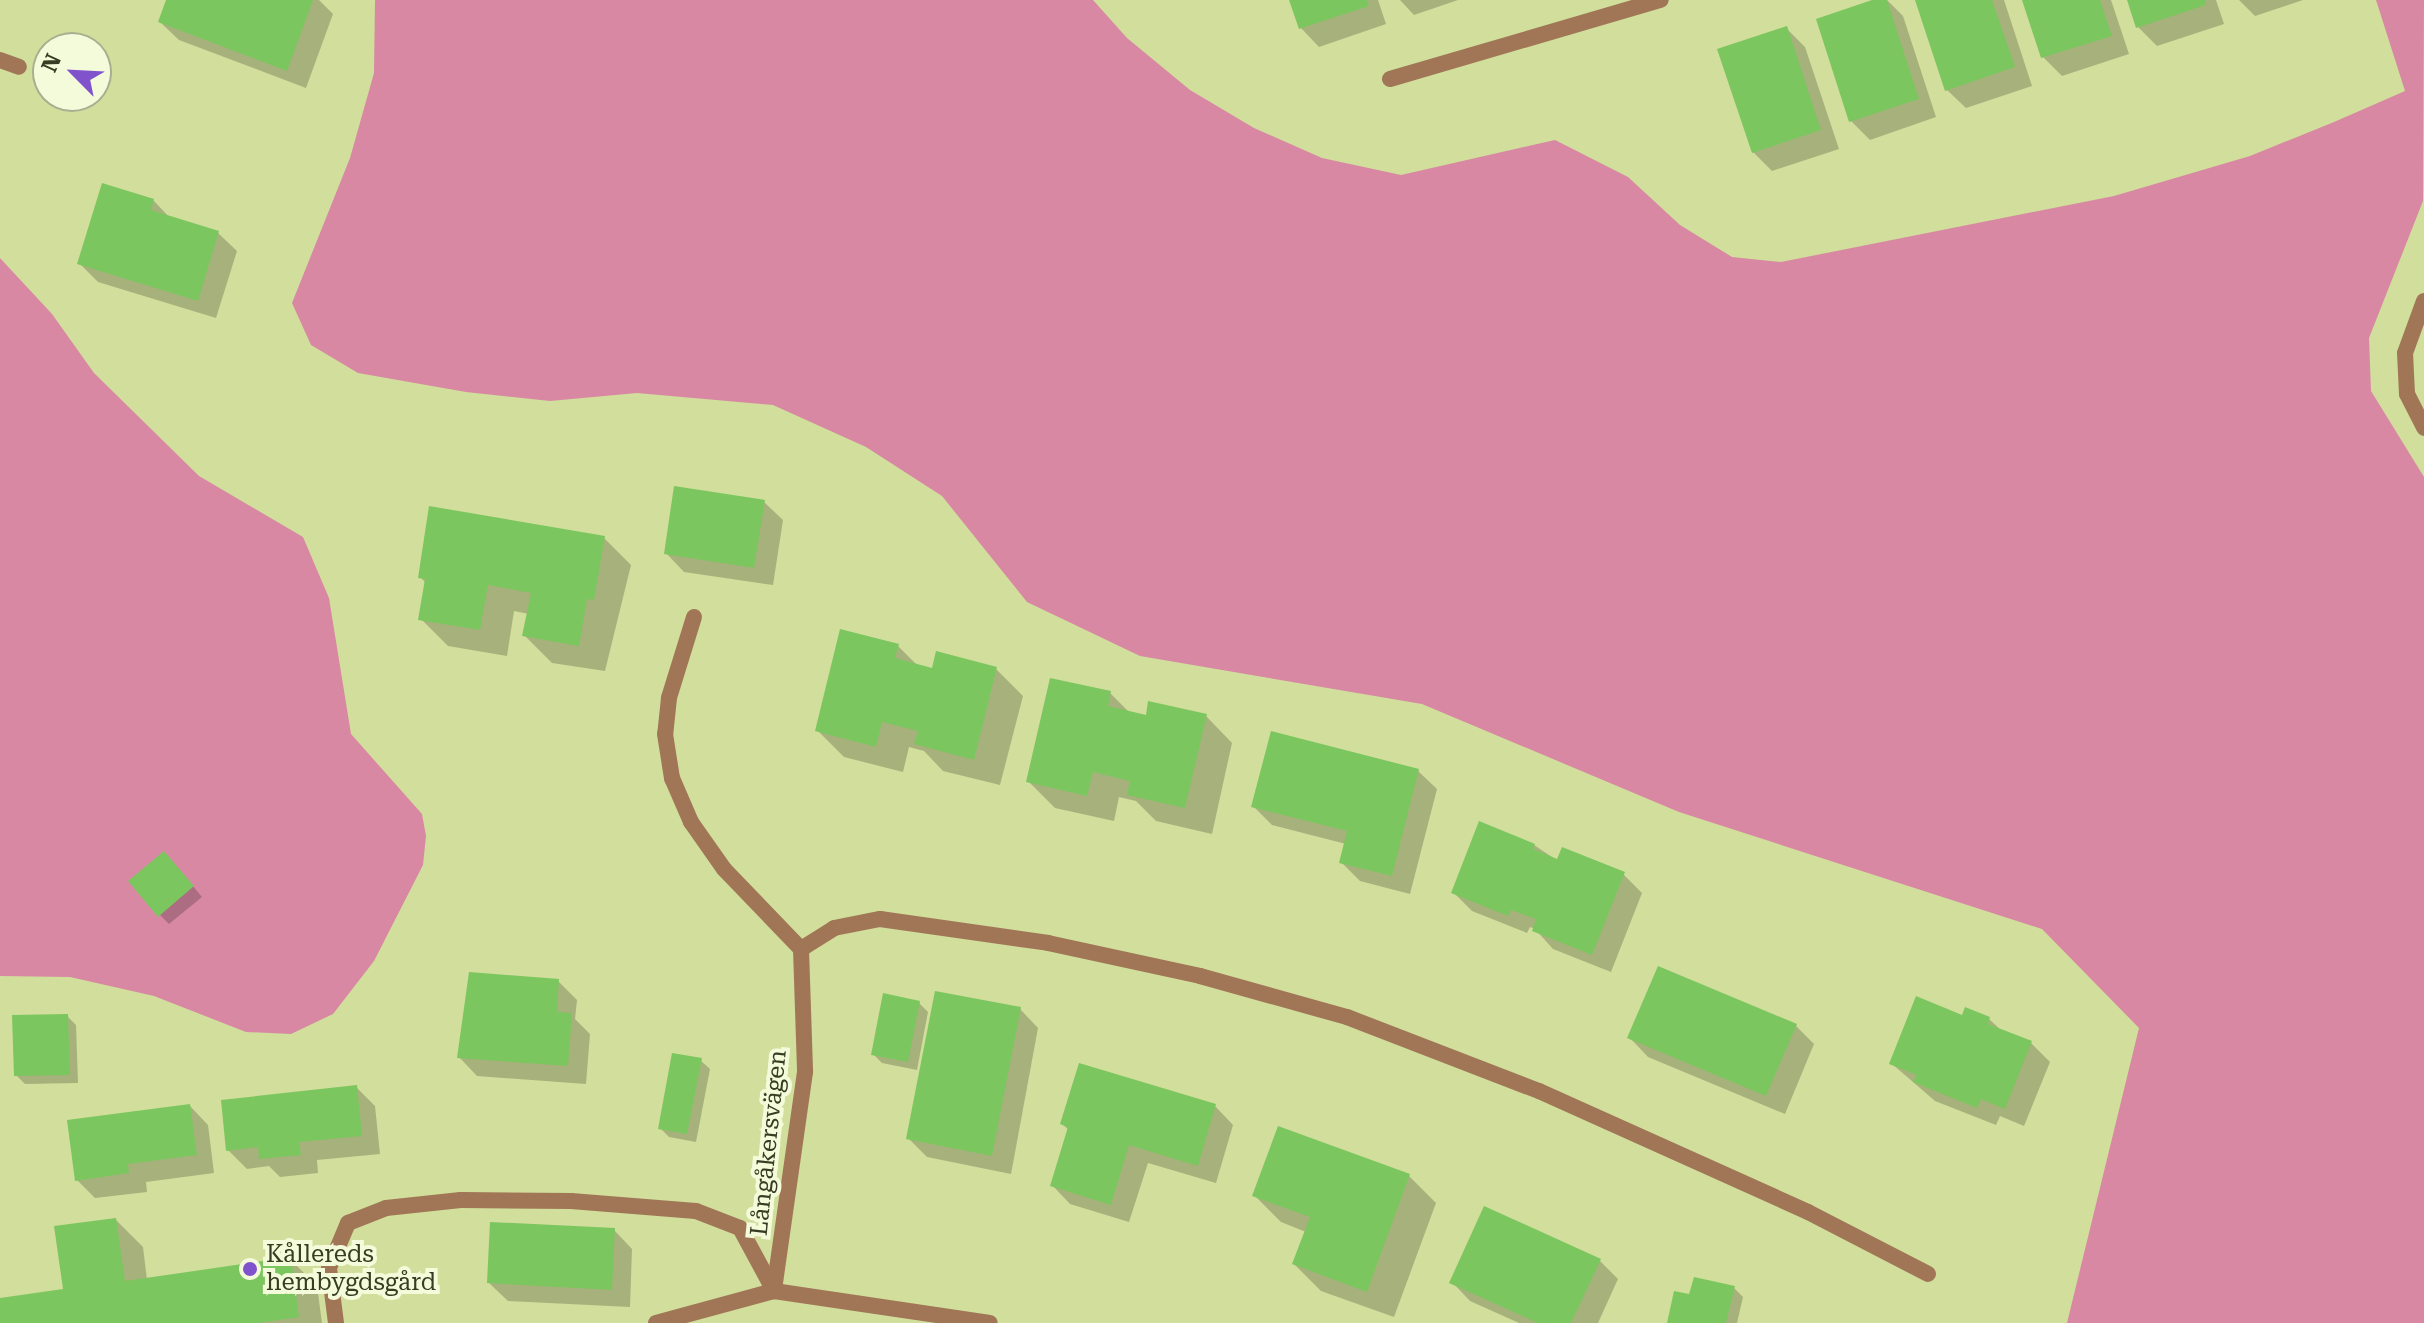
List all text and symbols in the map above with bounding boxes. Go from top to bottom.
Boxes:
north arrow [32,32,112,112]
text: N [37,50,66,76]
street label: Långåkersvägen [745,1049,793,1237]
place label: Kållereds hembygdsgård [266,1241,436,1297]
marker: Kållereds hembygdsgård [241,1260,259,1278]

